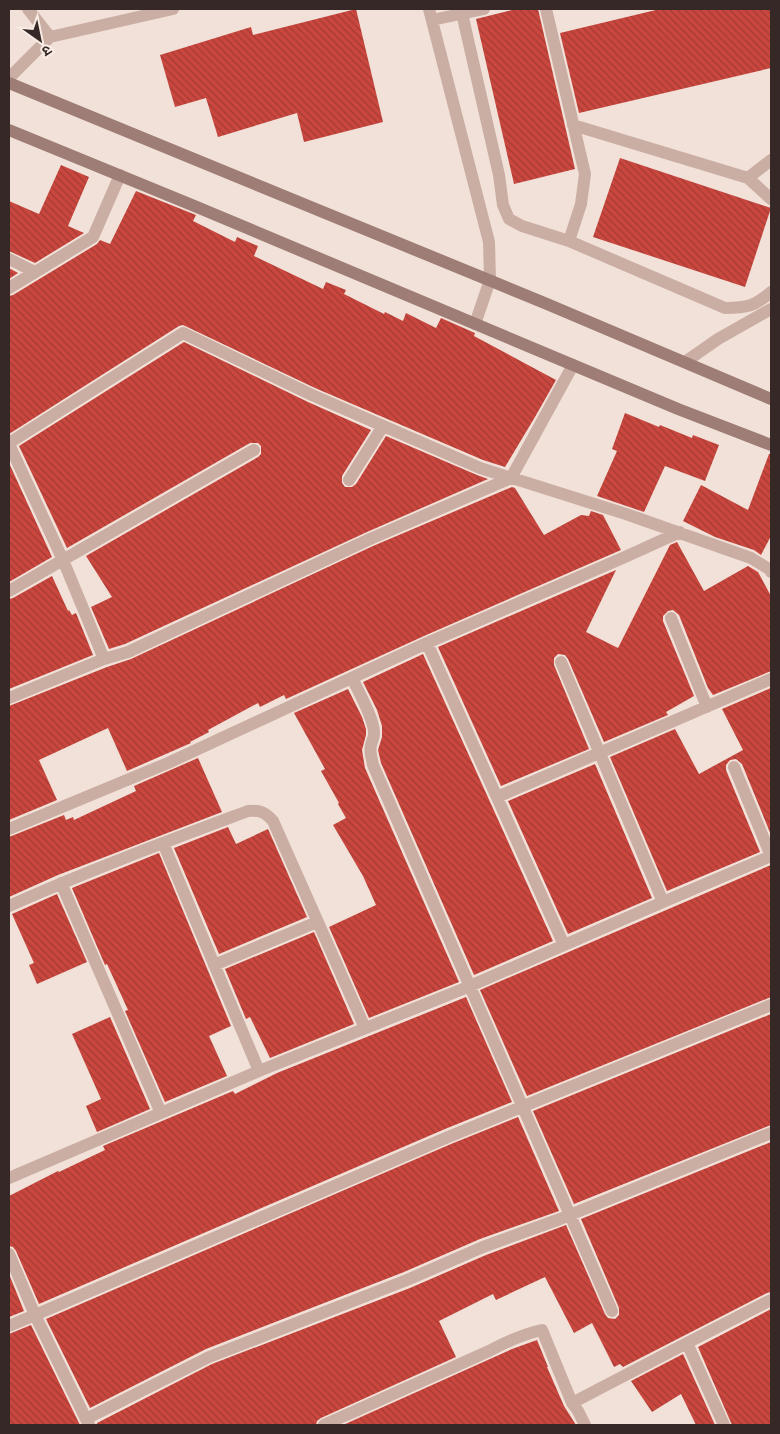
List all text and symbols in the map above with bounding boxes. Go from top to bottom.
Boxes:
north arrow [15,15,65,65]
text: उ [38,41,55,61]

